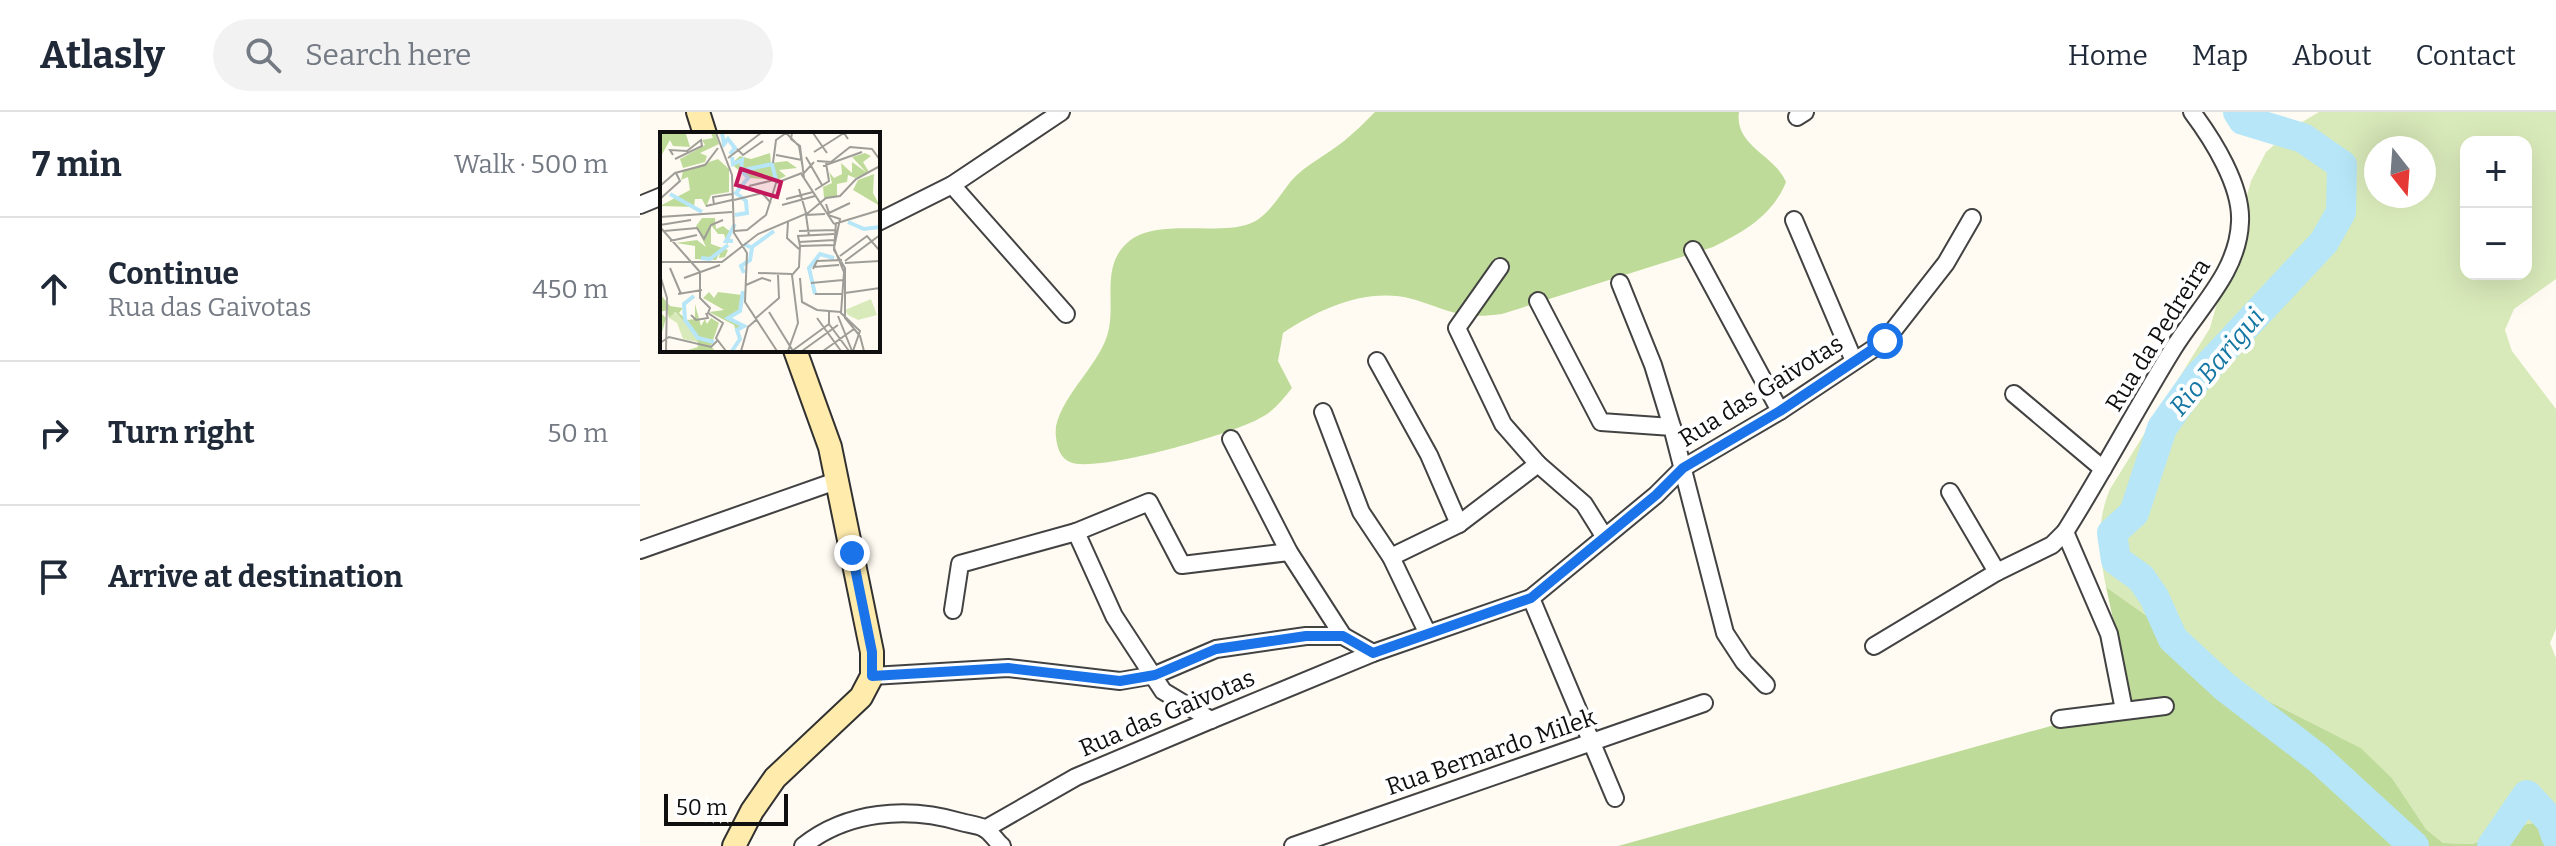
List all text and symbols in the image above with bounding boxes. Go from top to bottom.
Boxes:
search box [213,19,773,91]
text: Atlasly [40,32,165,78]
icon: search [241,33,285,77]
text: Search here [305,37,471,73]
text: Home [2068,39,2148,72]
text: Map [2192,39,2248,72]
text: About [2292,39,2372,72]
text: Contact [2416,39,2516,72]
inset map [660,132,880,352]
north arrow [2364,136,2436,208]
map controls [2460,136,2532,280]
button: + [2460,136,2532,208]
text: 7 min [32,144,122,185]
text: Walk · 500 m [454,149,608,180]
button: − [2460,208,2532,280]
street label: Rua da Pedreira [2100,254,2216,416]
text: Continue [108,256,239,292]
icon: ahead [32,267,76,311]
text: 450 m [532,274,608,305]
text: Rua das Gaivotas [108,292,311,323]
water label: Rio Barigui [2163,302,2271,422]
route start [1867,323,1903,359]
street label: Rua das Gaivotas [1674,329,1848,453]
icon: right [32,411,76,455]
text: Turn right [108,415,255,451]
text: 50 m [547,418,608,449]
route end [834,535,870,571]
icon: arrive [32,555,76,599]
text: Arrive at destination [108,559,403,595]
street label: Rua das Gaivotas [1075,663,1259,763]
street label: Rua Bernardo Milek [1382,703,1600,801]
scale bar [664,790,788,826]
text: 50 m [676,794,727,821]

